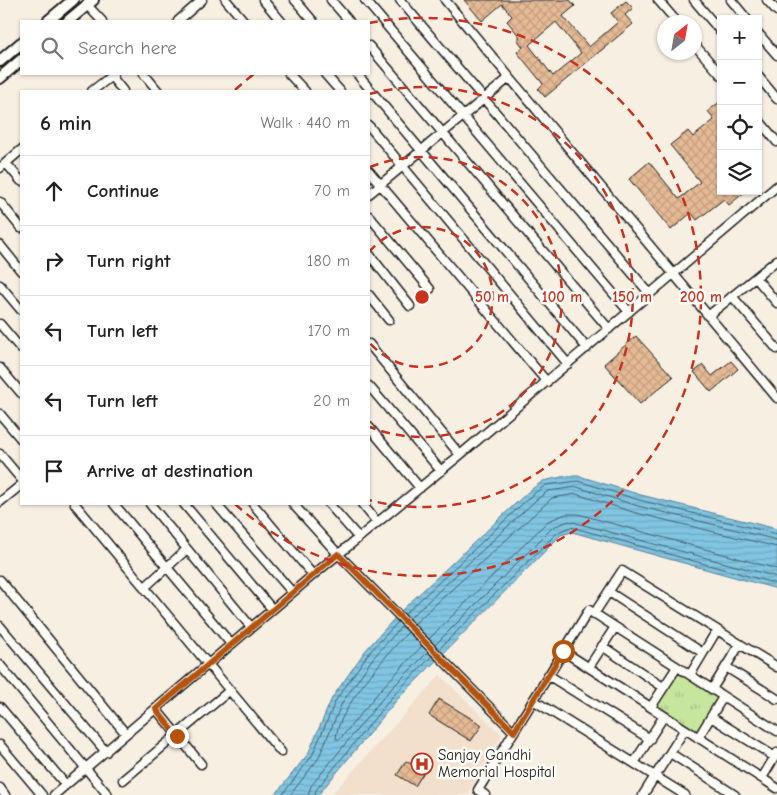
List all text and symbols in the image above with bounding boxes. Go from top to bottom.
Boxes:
north arrow [657,15,702,60]
map controls [717,15,762,195]
button: + [717,15,762,60]
search box [20,20,370,75]
icon: search [38,34,66,62]
text: Search here [78,37,177,59]
button: − [717,60,762,105]
button: locate [717,105,762,150]
text: 6 min [40,111,92,135]
text: Walk · 440 m [260,114,350,132]
button: layers [717,150,762,195]
icon: ahead [40,177,68,205]
text: Continue [87,180,159,202]
text: 70 m [314,182,350,200]
icon: right [40,247,68,275]
text: Turn right [87,250,171,272]
text: 180 m [307,252,350,270]
centre of rings [413,288,431,306]
text: 50 m [475,288,509,306]
text: 100 m [542,288,582,306]
text: 150 m [612,288,652,306]
text: 200 m [680,288,722,306]
icon: left [40,317,68,345]
text: Turn left [87,320,158,342]
text: 170 m [308,322,350,340]
icon: left [40,387,68,415]
text: Turn left [87,390,158,412]
text: 20 m [313,392,350,410]
icon: arrive [40,457,68,485]
text: Arrive at destination [87,460,253,482]
route start [552,640,575,663]
route end [166,725,189,748]
place label: Sanjay Gandhi Memorial Hospital [438,746,555,781]
hospital icon: Sanjay Gandhi Memorial Hospital [410,752,434,776]

